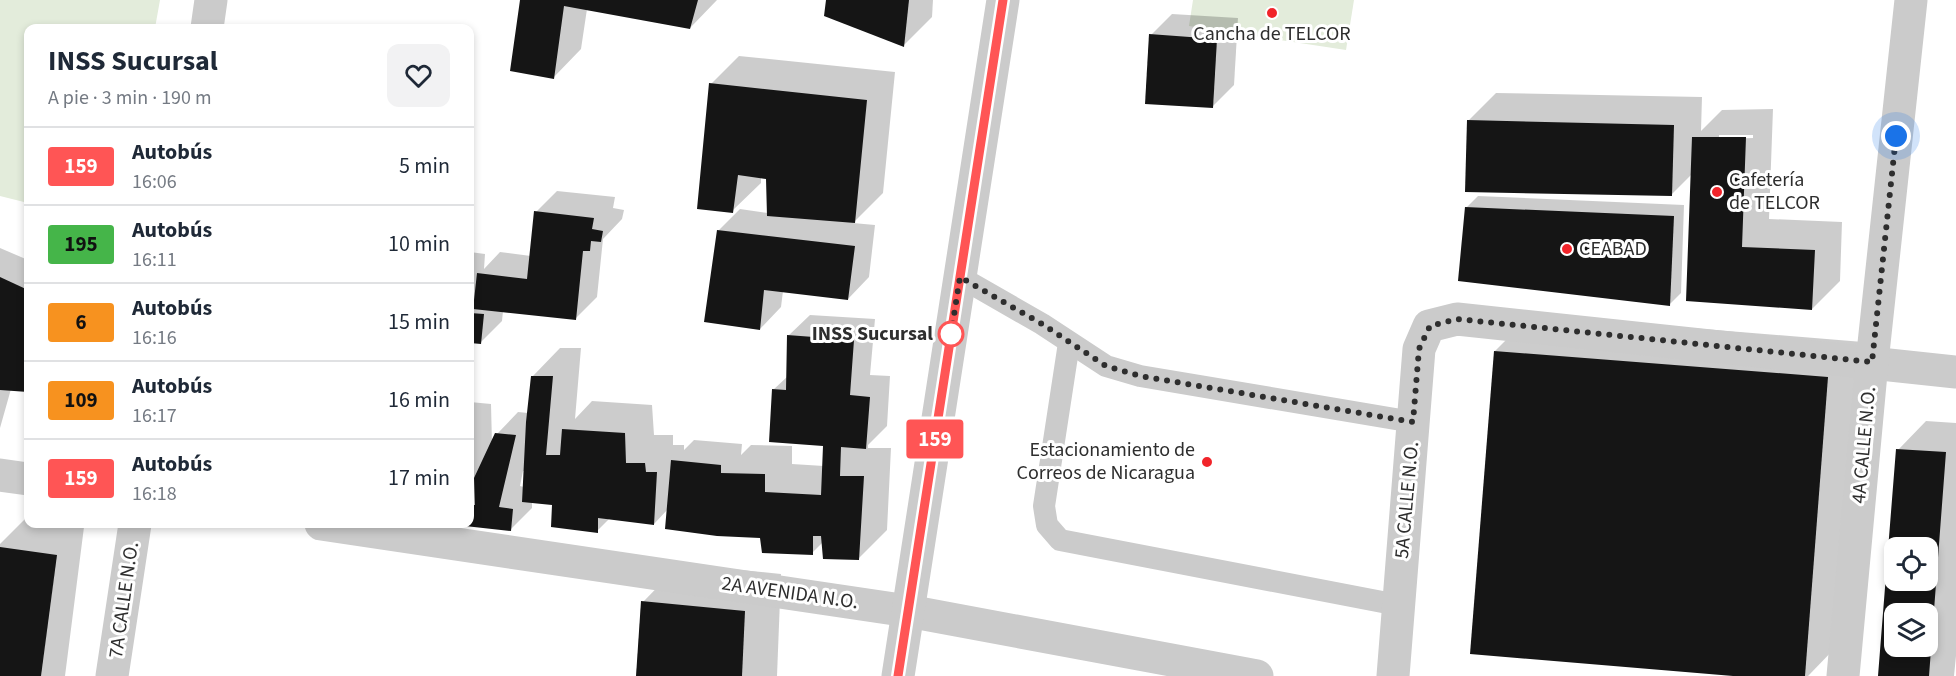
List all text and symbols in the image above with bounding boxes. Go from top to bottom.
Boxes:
marker: Cancha de TELCOR [1265,6,1279,20]
place label: Cancha de TELCOR [1193,20,1351,48]
text: INSS Sucursal [48,41,218,81]
button: heart [387,44,450,107]
text: A pie · 3 min · 190 m [48,84,212,112]
your location [1881,121,1911,151]
text: Autobús [132,136,212,168]
text: 5 min [399,150,450,182]
text: 159 [64,151,98,181]
place label: Cafetería de TELCOR [1729,166,1820,217]
text: 16:06 [132,168,177,196]
marker: Cafetería de TELCOR [1710,185,1724,199]
text: Autobús [132,214,212,246]
text: 10 min [388,228,450,260]
text: 195 [64,229,98,259]
place label: CEABAD [1579,235,1647,263]
marker: CEABAD [1560,242,1574,256]
text: 16:11 [132,246,177,274]
text: Autobús [132,292,212,324]
text: 15 min [388,306,450,338]
text: 6 [75,307,87,337]
place label: INSS Sucursal [812,320,933,348]
marker: INSS Sucursal [938,321,964,347]
text: 16:16 [132,324,177,352]
text: Autobús [132,370,212,402]
text: 16 min [388,384,450,416]
text: 109 [64,385,98,415]
street label: 4A CALLE N.O. [1845,385,1883,505]
text: 16:17 [132,402,177,430]
line badge: 159 [900,420,970,458]
text: 159 [918,424,952,454]
place label: Estacionamiento de Correos de Nicaragua [1016,436,1195,487]
street label: 5A CALLE N.O. [1388,440,1426,560]
text: Autobús [132,448,212,480]
marker: Estacionamiento de Correos de Nicaragua [1200,455,1214,469]
text: 17 min [388,462,450,494]
text: 159 [64,463,98,493]
text: 16:18 [132,480,177,508]
map controls [1884,537,1938,657]
button: locate [1884,537,1938,591]
street label: 7A CALLE N.O. [102,540,146,660]
street label: 2A AVENIDA N.O. [720,570,860,616]
button: layers [1884,603,1938,657]

